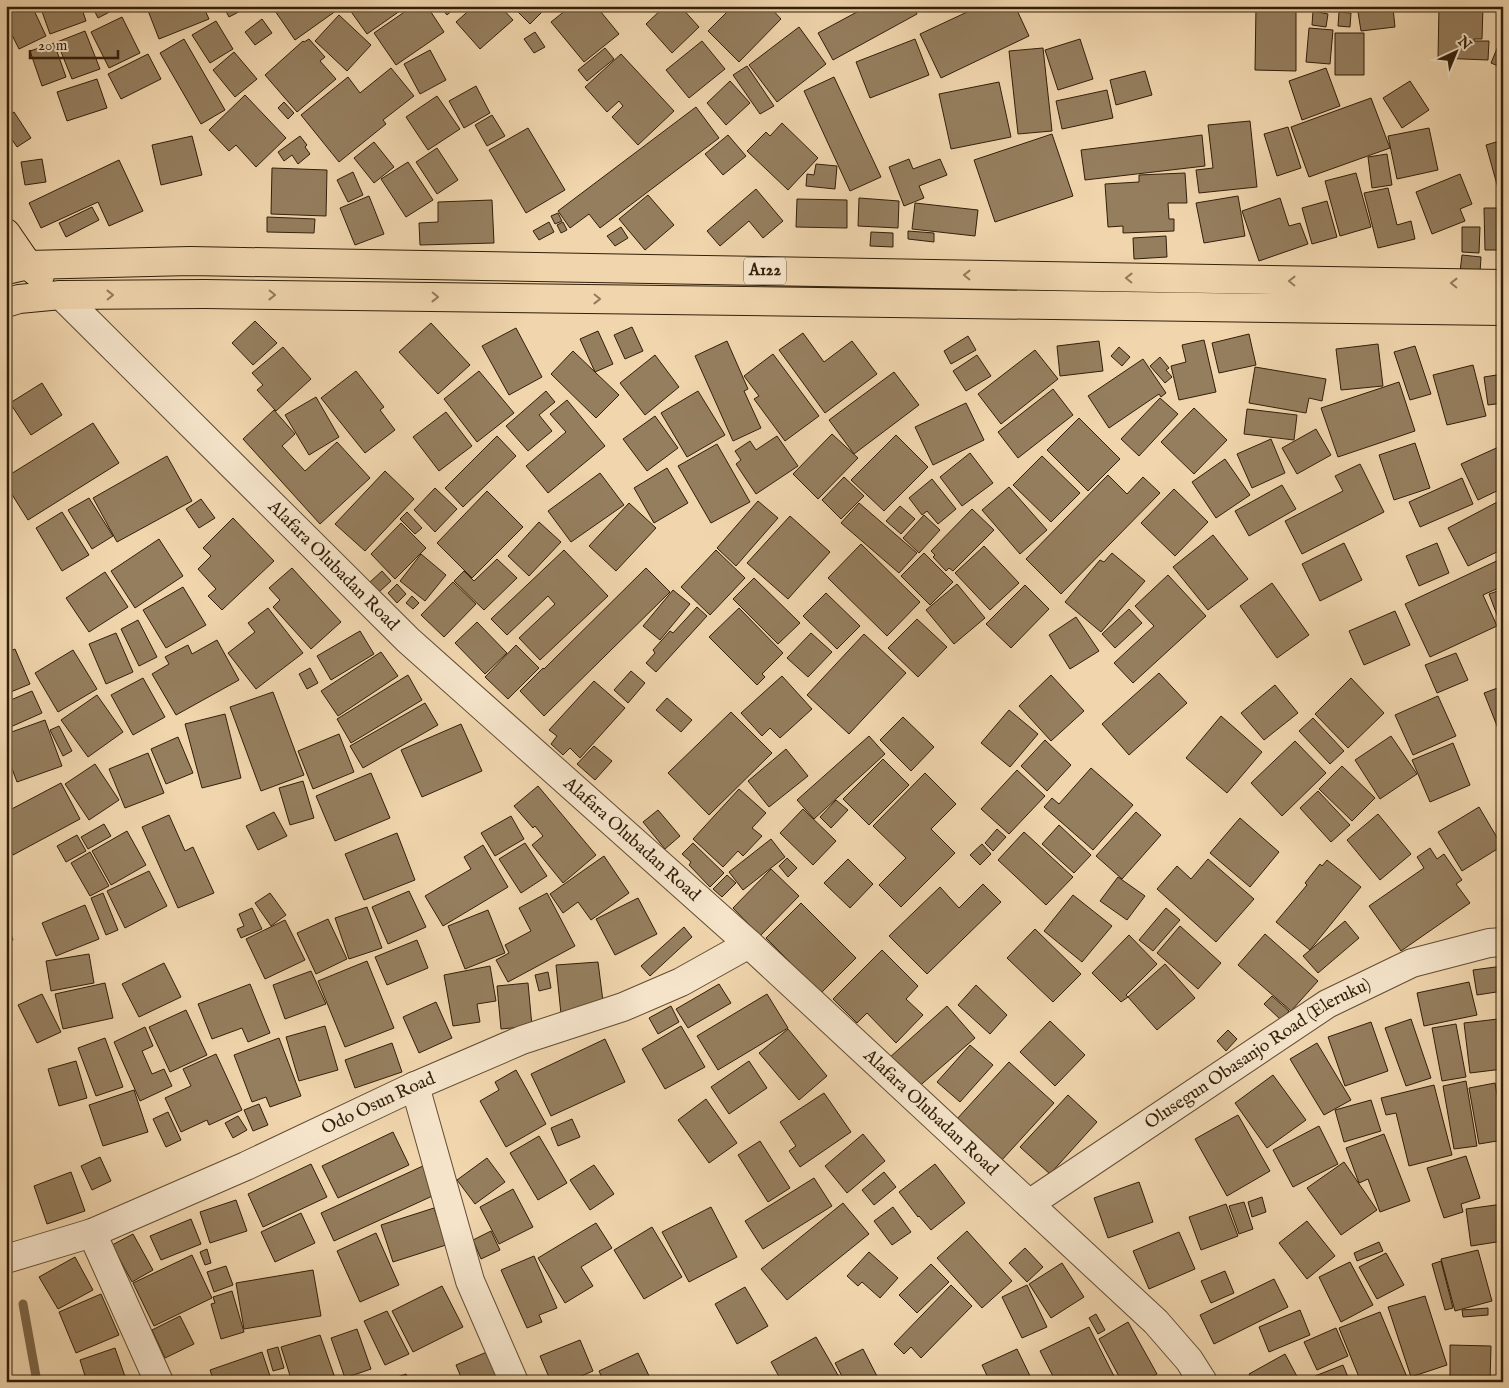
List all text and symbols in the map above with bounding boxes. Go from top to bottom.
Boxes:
scale bar [30,28,118,60]
north arrow [1432,28,1482,78]
text: N [1453,32,1475,54]
text: 20 m [38,36,68,55]
road number: A122 [744,258,786,284]
one-way arrow [962,270,970,280]
one-way arrow [1125,273,1132,283]
one-way arrow [1287,276,1295,286]
one-way arrow [1450,278,1458,288]
one-way arrow [106,290,114,300]
one-way arrow [268,290,276,300]
one-way arrow [431,292,439,302]
one-way arrow [594,294,601,304]
street label: Alafara Olubadan Road [262,495,404,636]
street label: Alafara Olubadan Road [558,772,705,907]
street label: Olusegun Obasanjo Road (Eleruku) [1140,973,1375,1135]
street label: Alafara Olubadan Road [858,1044,1003,1181]
street label: Odo Osun Road [318,1067,439,1140]

